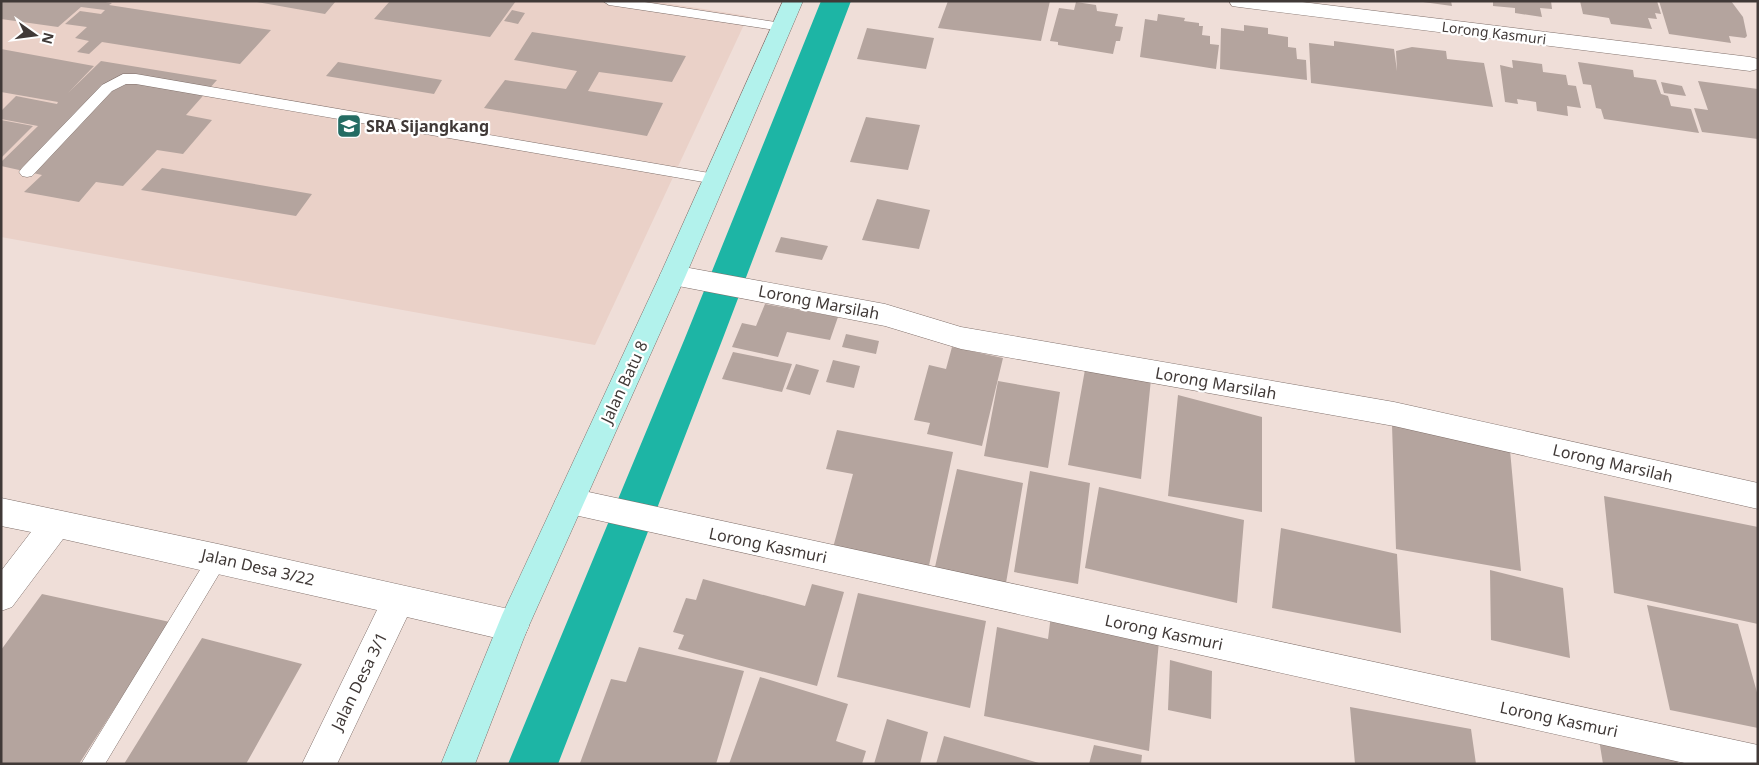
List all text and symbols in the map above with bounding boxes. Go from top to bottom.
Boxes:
north arrow [10,10,60,60]
street label: Lorong Kasmuri [1441,17,1547,48]
text: N [38,30,59,46]
school or university icon: SRA Sijangkang [336,113,362,139]
place label: SRA Sijangkang [366,115,489,137]
street label: Lorong Marsilah [757,279,881,325]
street label: Jalan Batu 8 [594,337,653,429]
street label: Lorong Marsilah [1154,362,1278,404]
street label: Lorong Marsilah [1551,438,1675,488]
street label: Lorong Kasmuri [707,522,829,568]
street label: Jalan Desa 3/22 [197,543,317,591]
street label: Lorong Kasmuri [1103,609,1225,655]
street label: Jalan Desa 3/1 [325,628,392,735]
street label: Lorong Kasmuri [1498,696,1620,742]

